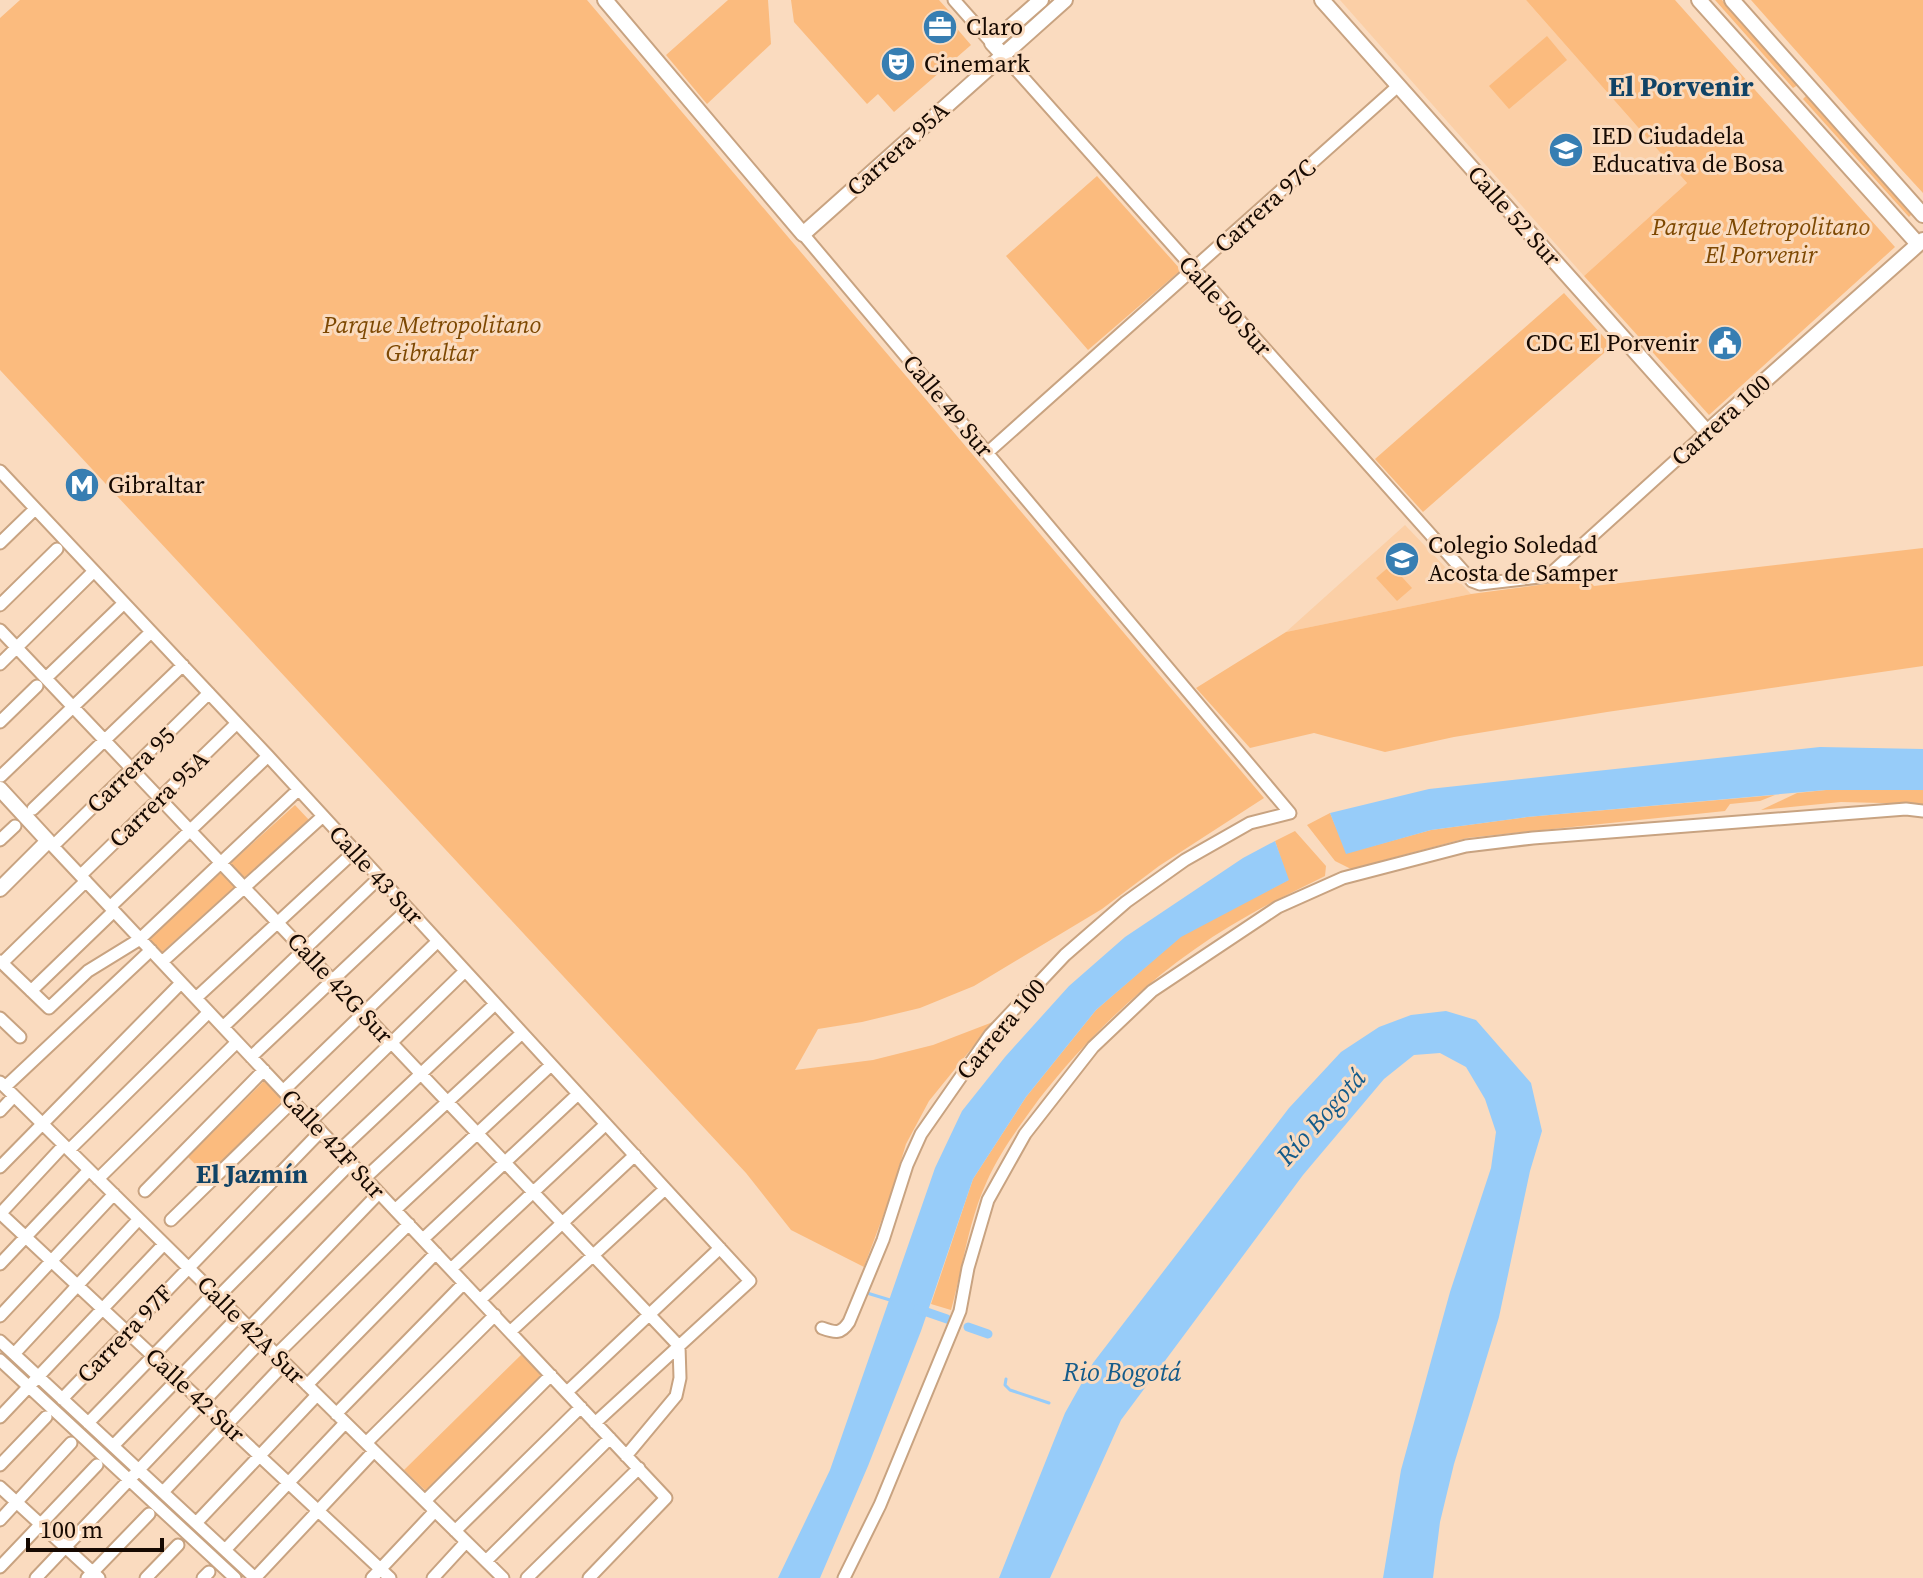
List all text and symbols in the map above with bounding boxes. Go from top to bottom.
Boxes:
office icon: Claro [921,8,959,46]
place label: Claro [966,10,1023,43]
theatre icon: Cinemark [879,45,917,83]
place label: Cinemark [924,47,1031,80]
district label: El Porvenir [1608,67,1754,105]
street label: Carrera 95A [839,94,956,203]
place label: IED Ciudadela Educativa de Bosa [1592,119,1785,180]
school or university icon: IED Ciudadela Educativa de Bosa [1547,131,1585,169]
street label: Carrera 97C [1207,151,1323,260]
street label: Calle 52 Sur [1460,158,1569,273]
park label: Parque Metropolitano El Porvenir [1651,210,1870,271]
street label: Calle 50 Sur [1171,248,1280,363]
park label: Parque Metropolitano Gibraltar [322,308,541,369]
public building icon: CDC El Porvenir [1706,324,1744,362]
place label: CDC El Porvenir [1526,326,1699,359]
street label: Calle 49 Sur [895,347,1001,464]
street label: Carrera 100 [1664,366,1778,473]
metro station icon: Gibraltar [63,466,101,504]
place label: Gibraltar [108,468,205,501]
place label: Colegio Soledad Acosta de Samper [1428,528,1618,589]
school or university icon: Colegio Soledad Acosta de Samper [1383,540,1421,578]
street label: Carrera 95 [79,719,182,820]
street label: Carrera 95A [101,743,216,855]
street label: Calle 43 Sur [322,818,431,932]
street label: Calle 42G Sur [280,925,401,1051]
street label: Carrera 100 [948,971,1053,1086]
water label: Río Bogotá [1267,1061,1374,1174]
street label: Calle 42F Sur [274,1082,393,1206]
district label: El Jazmín [196,1156,308,1192]
street label: Calle 42A Sur [190,1268,313,1391]
street label: Carrera 97F [69,1277,180,1390]
street label: Calle 42 Sur [138,1340,252,1449]
water label: Rio Bogotá [1062,1354,1182,1390]
scale bar [28,1502,162,1552]
text: 100 m [40,1513,103,1546]

